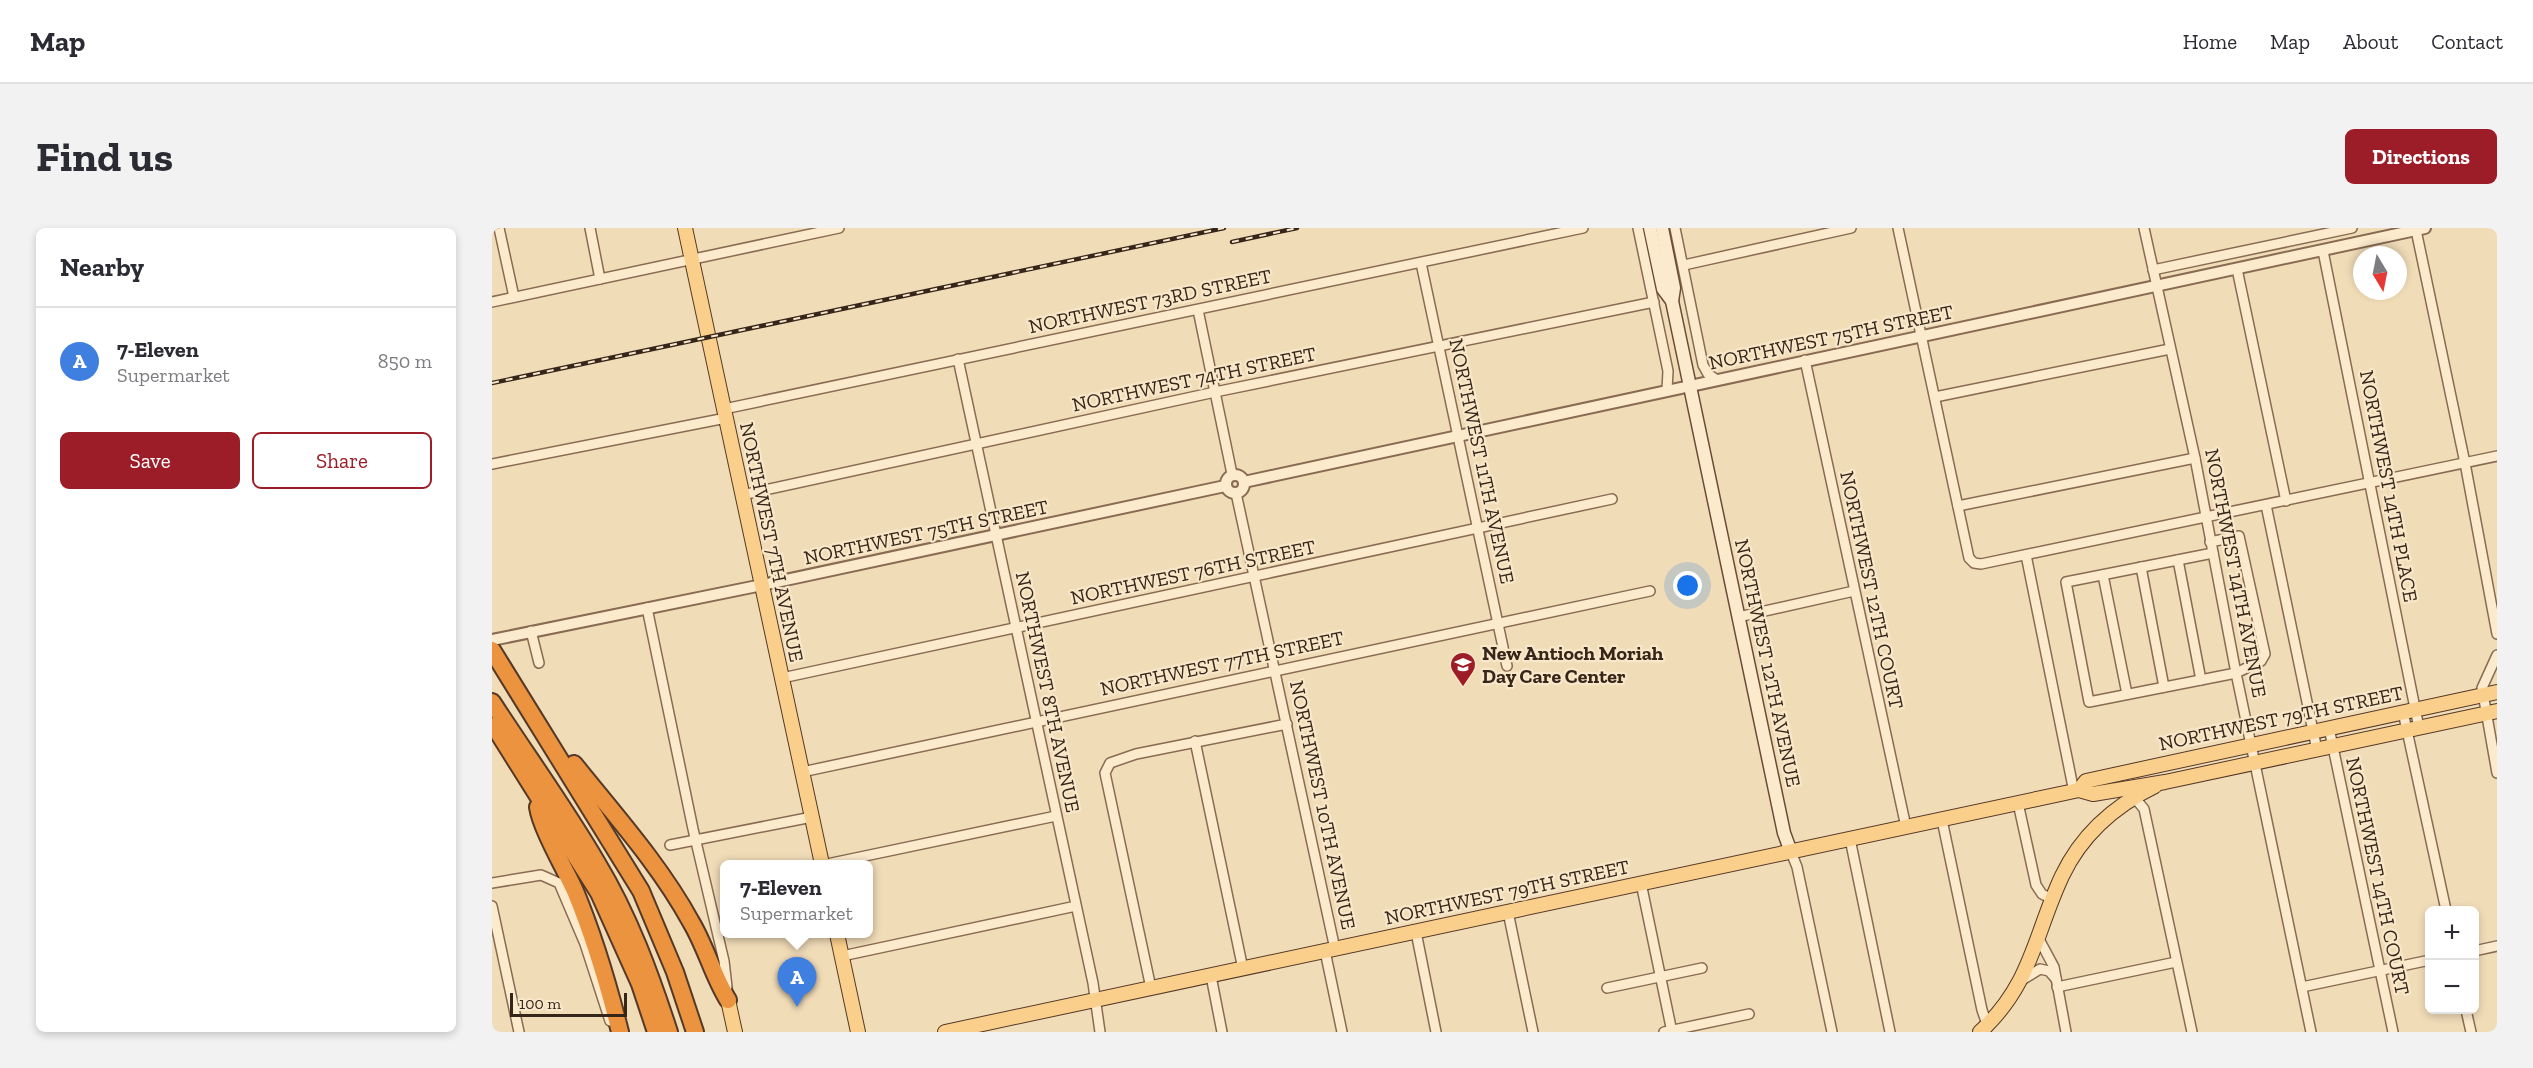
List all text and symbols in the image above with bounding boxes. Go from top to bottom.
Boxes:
text: Map [30,25,85,58]
text: Home [2183,29,2237,54]
text: Map [2270,29,2310,54]
text: About [2343,29,2398,54]
text: Contact [2431,29,2503,54]
button: Directions [2345,129,2497,184]
text: Find us [36,131,173,182]
north arrow [2353,246,2407,300]
text: Nearby [60,251,144,283]
street label: NORTHWEST 73RD STREET [1026,264,1274,338]
street label: NORTHWEST 75TH STREET [1707,299,1955,375]
text: 7-Eleven [117,336,199,363]
street label: NORTHWEST 11TH AVENUE [1444,336,1520,586]
street label: NORTHWEST 74TH STREET [1070,341,1318,417]
text: A [73,349,86,373]
text: 850 m [378,349,432,373]
text: Supermarket [117,363,230,387]
street label: NORTHWEST 14TH PLACE [2355,368,2423,604]
street label: NORTHWEST 7TH AVENUE [735,420,809,664]
button: Save [60,432,240,489]
button: Share [252,432,432,489]
street label: NORTHWEST 14TH AVENUE [2200,447,2272,699]
street label: NORTHWEST 12TH COURT [1835,469,1909,711]
street label: NORTHWEST 75TH STREET [802,494,1050,570]
street label: NORTHWEST 76TH STREET [1068,534,1318,610]
street label: NORTHWEST 12TH AVENUE [1730,537,1806,789]
street label: NORTHWEST 8TH AVENUE [1011,569,1085,815]
your location [1673,571,1702,600]
street label: NORTHWEST 77TH STREET [1098,625,1346,701]
place label: New Antioch Moriah Day Care Center [1482,641,1664,688]
school or university icon: New Antioch Moriah Day Care Center [1448,650,1478,688]
street label: NORTHWEST 10TH AVENUE [1285,678,1361,932]
street label: NORTHWEST 79TH STREET [2157,680,2405,756]
street label: NORTHWEST 14TH COURT [2341,755,2415,997]
street label: NORTHWEST 79TH STREET [1383,854,1631,930]
popup [720,860,873,938]
text: 7-Eleven [740,874,822,901]
text: Supermarket [740,901,853,925]
map controls [2425,906,2479,1014]
button: + [2425,906,2479,960]
pin: A [778,958,816,1007]
button: − [2425,960,2479,1014]
scale bar [510,990,627,1018]
text: 100 m [519,994,561,1013]

